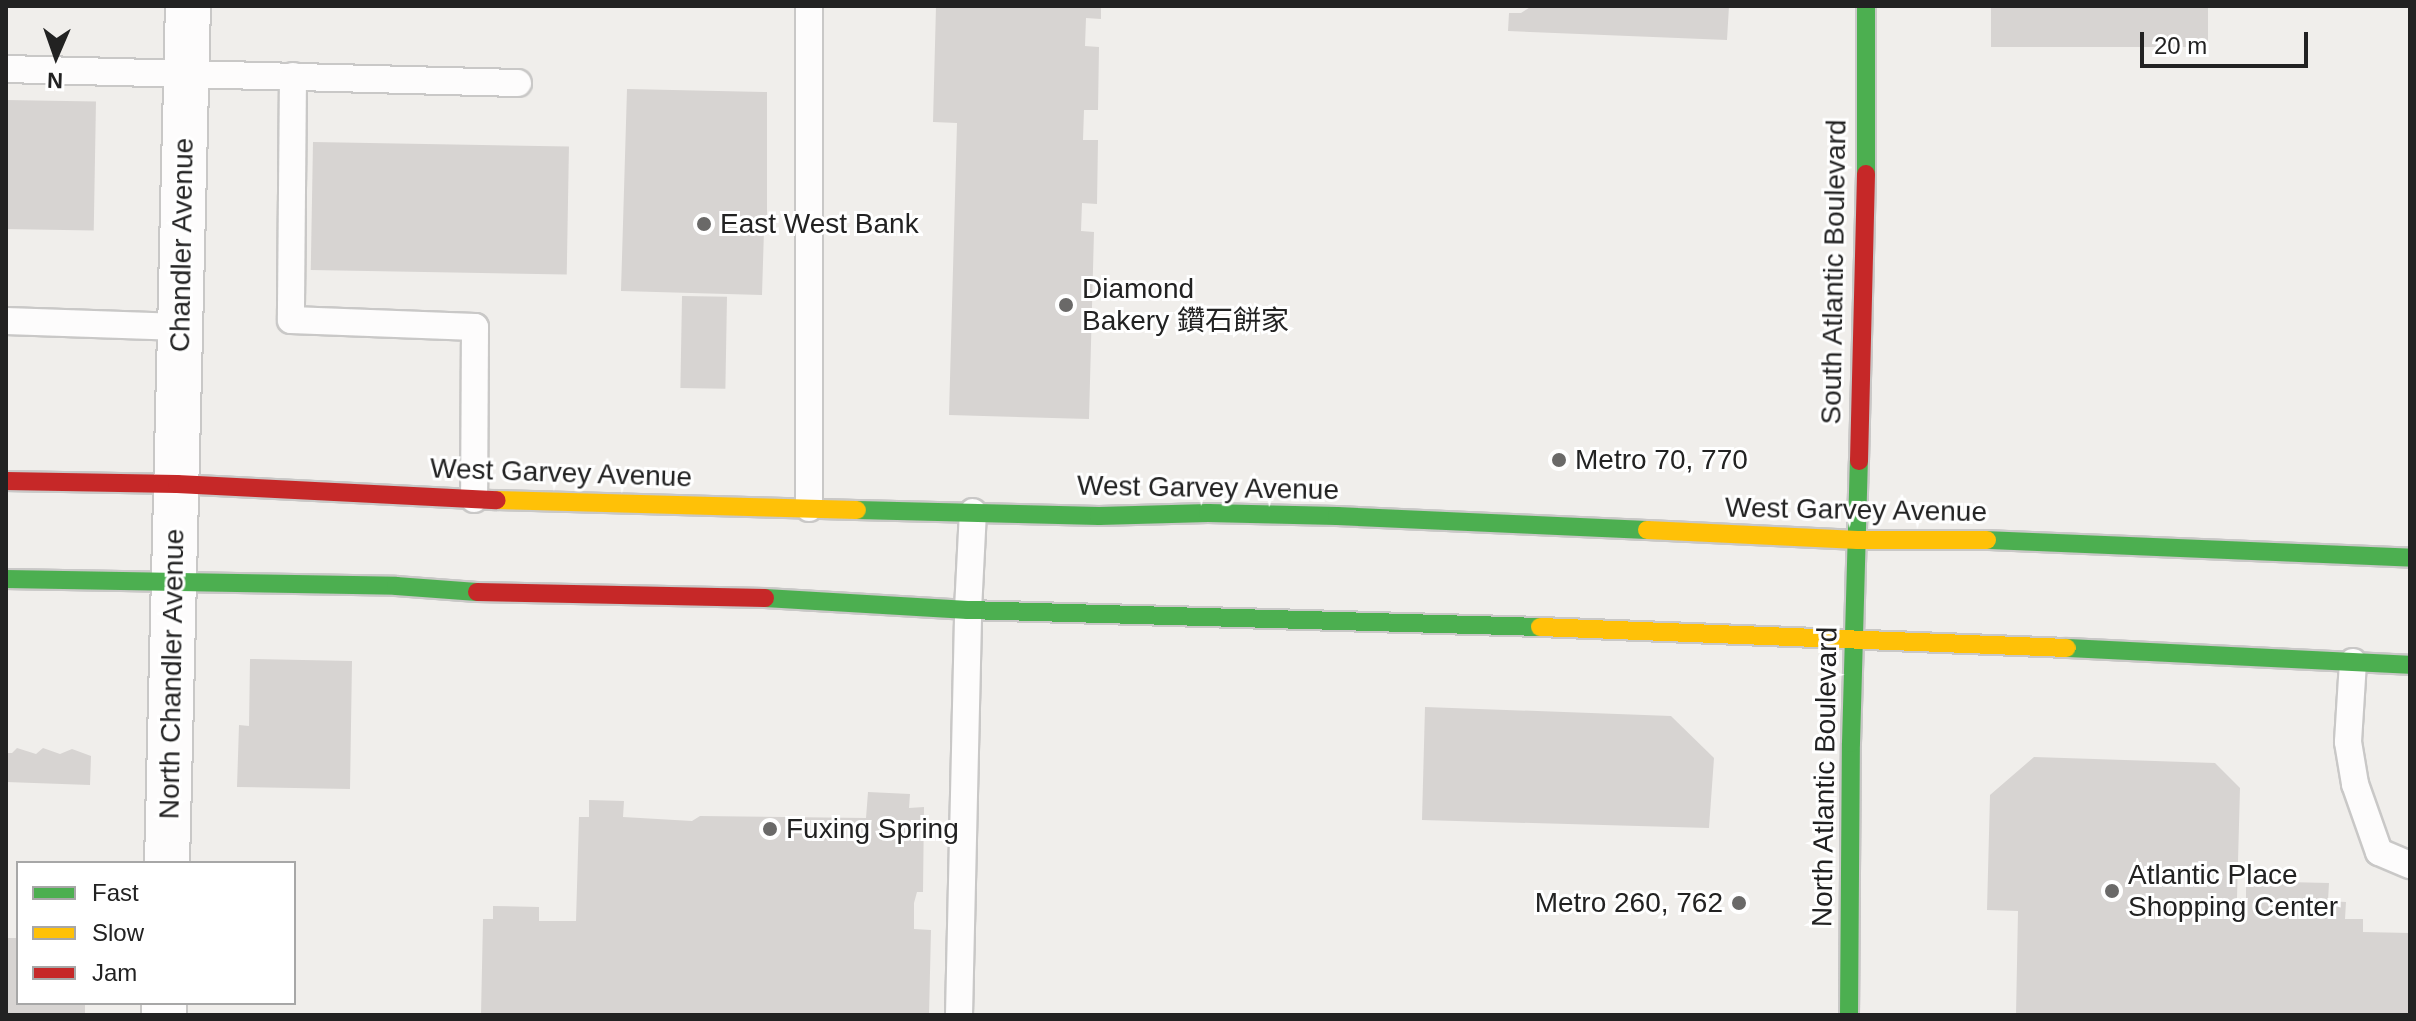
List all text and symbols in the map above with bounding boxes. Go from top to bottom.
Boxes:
north arrow [16,16,96,96]
scale bar [2144,16,2312,66]
text: 20 m [2154,32,2207,59]
text: N [47,68,64,93]
street label: South Atlantic Boulevard [1815,118,1853,426]
street label: Chandler Avenue [163,137,201,353]
place label: East West Bank [720,207,919,241]
marker: East West Bank [695,215,713,233]
place label: Diamond Bakery 鑽石餅家 [1082,272,1289,338]
marker: Diamond Bakery 鑽石餅家 [1057,296,1075,314]
place label: Metro 70, 770 [1575,443,1748,477]
marker: Metro 70, 770 [1550,451,1568,469]
street label: West Garvey Avenue [429,452,693,494]
street label: West Garvey Avenue [1076,469,1340,507]
street label: West Garvey Avenue [1724,491,1988,529]
street label: North Chandler Avenue [153,528,191,820]
street label: North Atlantic Boulevard [1806,626,1844,928]
place label: Fuxing Spring [786,812,959,846]
marker: Fuxing Spring [761,820,779,838]
place label: Atlantic Place Shopping Center [2128,858,2338,924]
legend [16,861,296,1005]
text: Fast [92,879,139,906]
marker: Atlantic Place Shopping Center [2103,882,2121,900]
place label: Metro 260, 762 [1535,886,1723,920]
marker: Metro 260, 762 [1730,894,1748,912]
text: Slow [92,919,144,946]
text: Jam [92,959,137,986]

